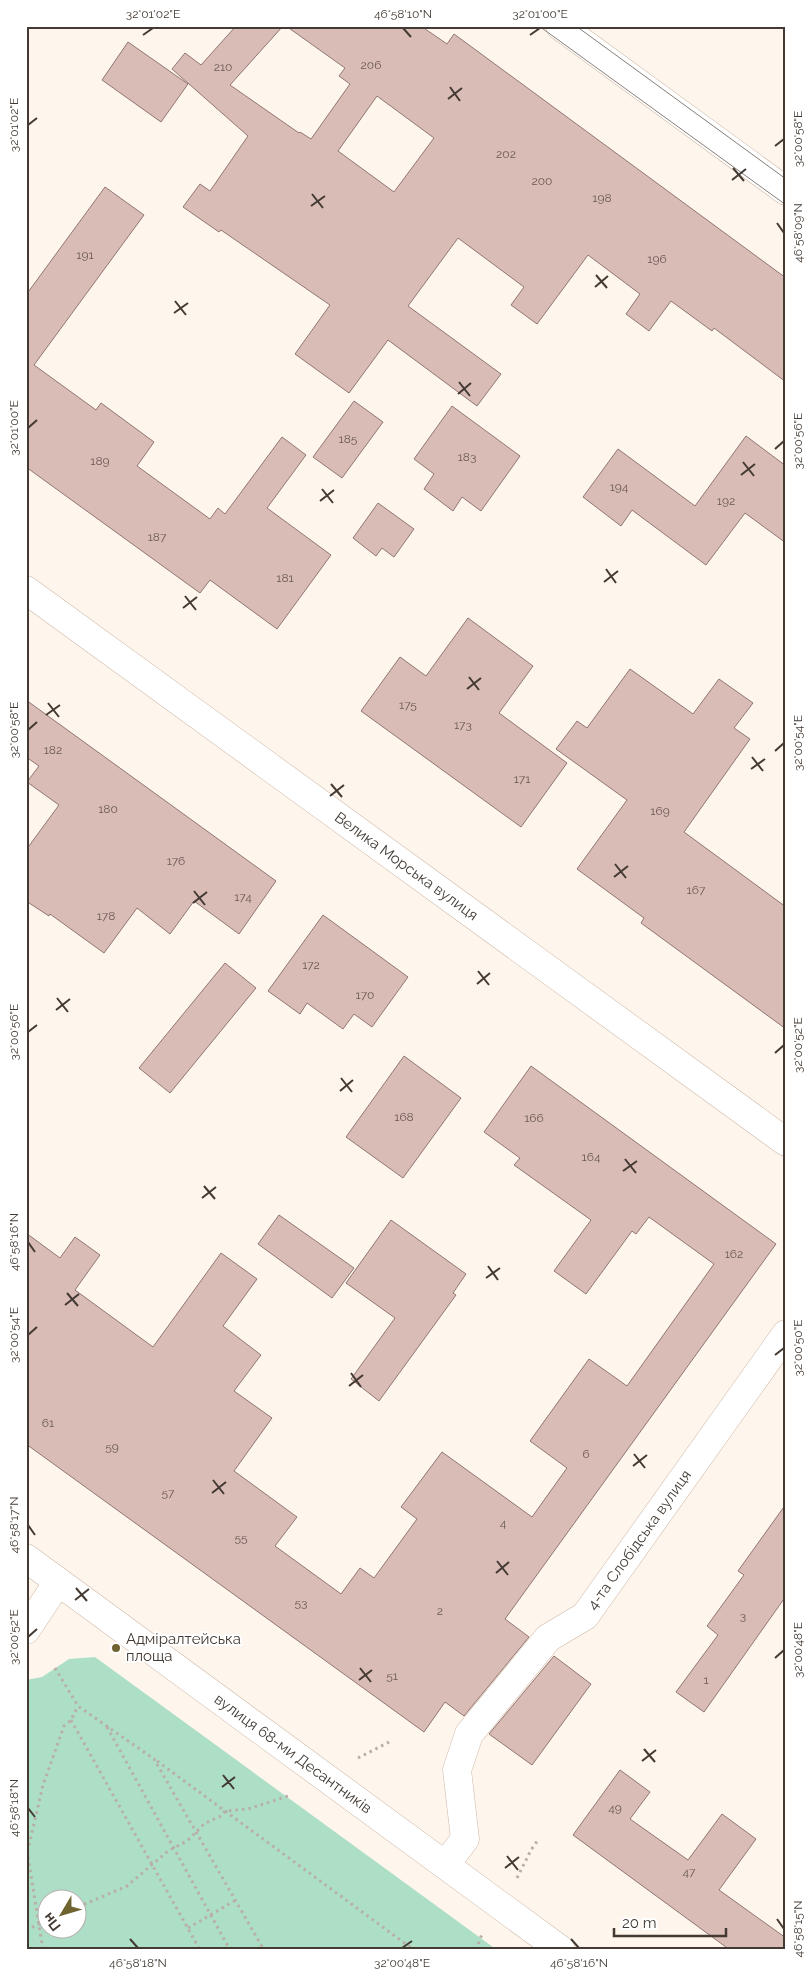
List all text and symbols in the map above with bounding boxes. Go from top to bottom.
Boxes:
text: 32°01'02"E [126,7,180,21]
text: 46°58'10"N [374,7,432,21]
text: 32°01'00"E [512,7,568,21]
house number: 206 [361,58,381,72]
house number: 210 [214,60,232,74]
text: 32°01'02"E [7,98,21,152]
text: 32°00'58"E [791,111,805,167]
house number: 202 [496,147,516,161]
house number: 200 [532,174,552,188]
house number: 198 [592,191,612,205]
text: 46°58'09"N [791,203,805,263]
house number: 191 [76,248,94,262]
house number: 196 [647,252,667,266]
text: 32°01'00"E [7,400,21,456]
text: 32°00'56"E [791,413,805,469]
house number: 185 [339,432,358,446]
house number: 183 [458,450,476,464]
house number: 189 [90,454,110,468]
house number: 194 [610,480,629,494]
house number: 192 [717,494,735,508]
house number: 187 [148,530,167,544]
house number: 181 [276,571,294,585]
house number: 175 [399,698,417,712]
text: 32°00'58"E [7,702,21,758]
text: 32°00'54"E [791,715,805,771]
house number: 173 [454,718,472,732]
house number: 182 [44,743,62,757]
house number: 171 [514,772,530,786]
house number: 180 [98,802,118,816]
house number: 169 [650,804,670,818]
street label: Велика Морська вулиця [331,808,481,924]
house number: 176 [167,854,185,868]
house number: 167 [687,883,706,897]
house number: 174 [234,890,252,904]
house number: 178 [97,909,115,923]
house number: 172 [302,958,320,972]
house number: 170 [356,988,374,1002]
text: 32°00'56"E [7,1004,21,1060]
text: 32°00'52"E [791,1017,805,1073]
house number: 168 [394,1110,414,1124]
house number: 166 [524,1111,544,1125]
house number: 164 [582,1150,601,1164]
text: 46°58'16"N [7,1213,21,1271]
house number: 162 [725,1247,743,1261]
text: 32°00'54"E [7,1307,21,1363]
text: 32°00'50"E [791,1320,805,1376]
house number: 61 [42,1416,54,1430]
house number: 59 [105,1440,119,1454]
house number: 6 [582,1447,590,1461]
street label: 4-та Слобідська вулиця [583,1467,695,1613]
house number: 57 [162,1486,175,1500]
text: 46°58'17"N [7,1496,21,1554]
house number: 4 [500,1516,507,1530]
house number: 55 [234,1531,248,1545]
house number: 53 [295,1596,307,1610]
house number: 2 [437,1604,443,1618]
text: 32°00'52"E [7,1609,21,1665]
house number: 3 [740,1609,746,1623]
text: 32°00'48"E [791,1622,805,1678]
place label: Адміралтейська площа [126,1630,241,1665]
marker: Адміралтейська площа [110,1642,122,1654]
house number: 51 [386,1669,398,1683]
house number: 1 [703,1673,709,1687]
street label: вулиця 68-ми Десантників [211,1690,375,1817]
text: 46°58'18"N [7,1779,21,1837]
house number: 49 [608,1801,622,1815]
house number: 47 [683,1865,696,1879]
north arrow [38,1888,88,1938]
text: 46°58'15"N [791,1900,805,1958]
scale bar [614,1906,727,1938]
text: Пн [40,1910,64,1934]
text: 20 m [622,1914,657,1932]
text: 46°58'18"N [109,1956,167,1970]
text: 32°00'48"E [374,1956,430,1970]
text: 46°58'16"N [550,1956,608,1970]

